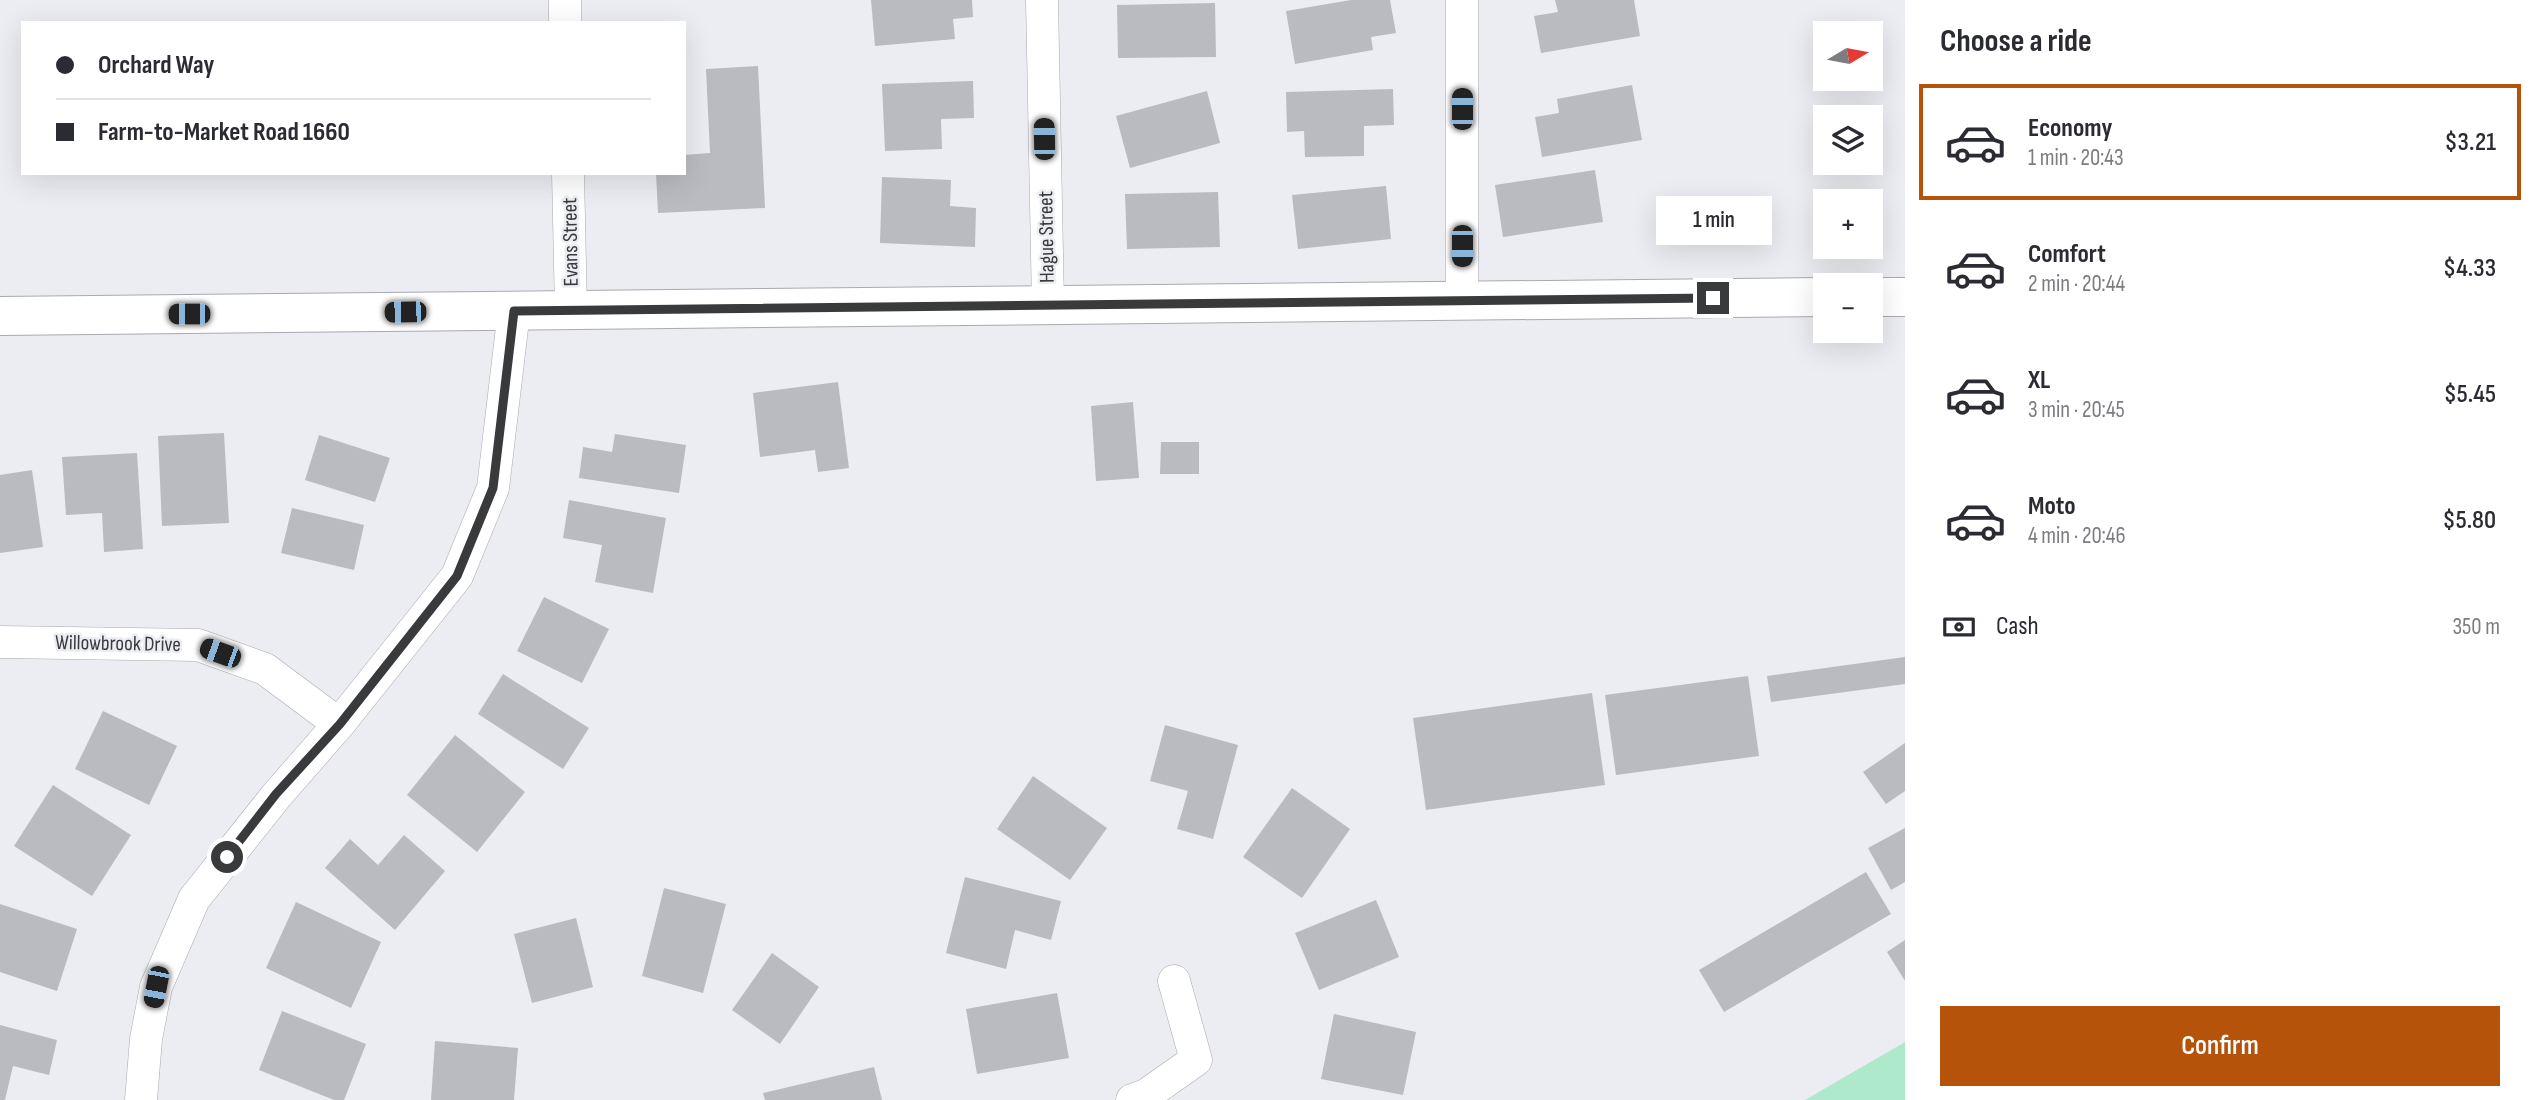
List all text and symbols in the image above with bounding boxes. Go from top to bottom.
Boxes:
north arrow [1813,21,1883,91]
map controls [1813,21,1883,343]
text: Choose a ride [1940,22,2092,61]
text: Orchard Way [98,50,214,81]
car [1452,88,1473,130]
button: layers [1813,105,1883,175]
icon: car [1944,111,2007,174]
text: Economy [2028,113,2112,144]
text: Farm-to-Market Road 1660 [98,117,350,148]
car [1034,118,1055,160]
text: $3.21 [2444,127,2496,158]
text: 1 min · 20:43 [2028,144,2124,172]
button: + [1813,189,1883,259]
street label: Hague Street [1033,191,1060,283]
callout: 1 min [1655,196,1771,246]
street label: Evans Street [557,197,584,287]
text: 1 min [1693,206,1735,234]
car [1452,225,1473,267]
icon: car [1944,237,2007,300]
text: Comfort [2028,239,2106,270]
text: $4.33 [2443,253,2496,284]
text: 2 min · 20:44 [2028,270,2125,298]
button: − [1813,273,1883,343]
route end [1697,282,1729,314]
car [384,301,427,323]
car [169,304,211,325]
icon: car [1944,363,2007,426]
text: XL [2028,365,2050,396]
text: $5.45 [2444,379,2496,410]
text: 3 min · 20:45 [2028,396,2125,424]
icon: car [1944,489,2007,552]
text: Moto [2028,491,2076,522]
text: $5.80 [2443,505,2496,536]
text: 4 min · 20:46 [2028,522,2126,550]
icon: cash [1940,608,1978,646]
text: Cash [1996,611,2039,642]
text: 350 m [2452,613,2500,641]
street label: Willowbrook Drive [55,630,181,657]
car [197,636,244,670]
route start [211,841,243,873]
car [142,964,171,1010]
button: Confirm [1940,1006,2500,1086]

